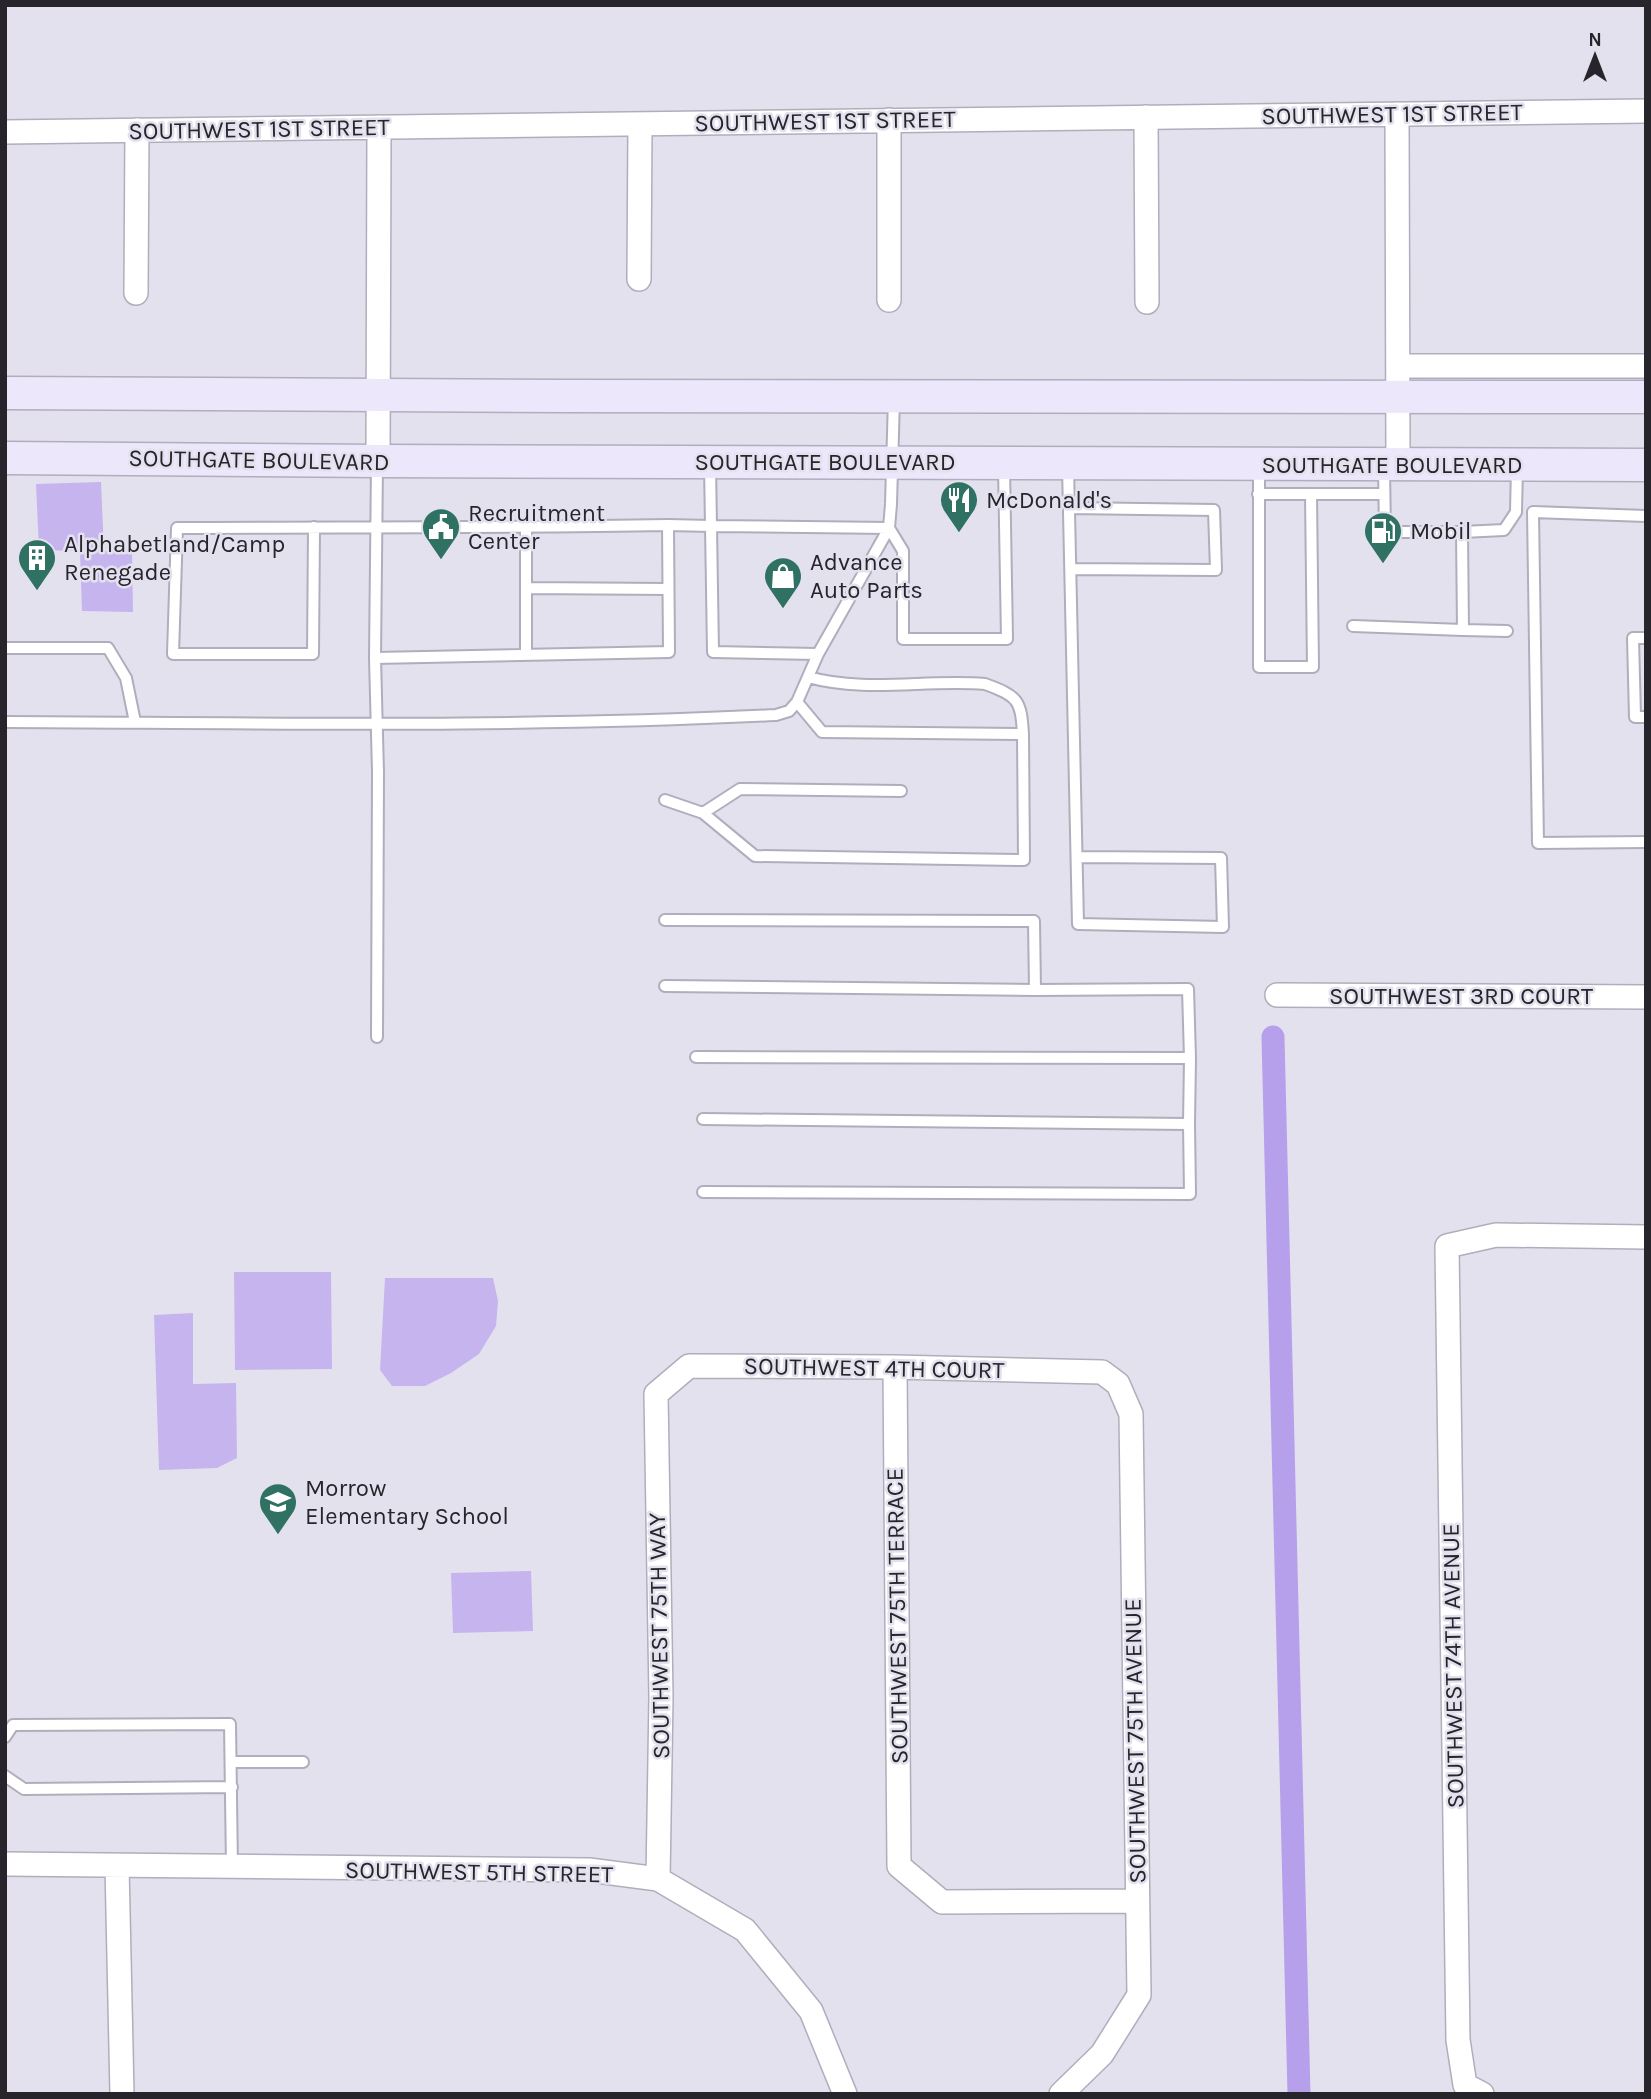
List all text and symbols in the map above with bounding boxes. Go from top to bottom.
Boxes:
north arrow [1560,21,1630,91]
text: N [1588,29,1602,51]
street label: SOUTHWEST 1ST STREET [1261,98,1523,130]
street label: SOUTHWEST 1ST STREET [694,105,956,137]
street label: SOUTHWEST 1ST STREET [128,113,390,145]
street label: SOUTHGATE BOULEVARD [128,444,390,476]
street label: SOUTHGATE BOULEVARD [694,448,956,476]
street label: SOUTHGATE BOULEVARD [1261,451,1523,479]
restaurant icon: McDonald's [938,479,980,534]
place label: McDonald's [986,486,1112,514]
place label: Recruitment Center [468,499,605,555]
public building icon: Recruitment Center [420,506,462,561]
fuel station icon: Mobil [1362,510,1404,565]
place label: Mobil [1410,517,1472,545]
place label: Alphabetland/Camp Renegade [64,530,285,586]
building icon: Alphabetland/Camp Renegade [16,537,58,592]
place label: Advance Auto Parts [810,548,923,604]
shop icon: Advance Auto Parts [762,555,804,610]
street label: SOUTHWEST 3RD COURT [1329,982,1593,1010]
street label: SOUTHWEST 4TH COURT [743,1352,1005,1384]
street label: SOUTHWEST 75TH TERRACE [880,1468,914,1764]
place label: Morrow Elementary School [305,1474,509,1530]
school or university icon: Morrow Elementary School [257,1481,299,1536]
street label: SOUTHWEST 75TH WAY [643,1513,675,1759]
street label: SOUTHWEST 74TH AVENUE [1437,1523,1469,1809]
street label: SOUTHWEST 75TH AVENUE [1119,1598,1151,1884]
street label: SOUTHWEST 5TH STREET [345,1856,613,1888]

